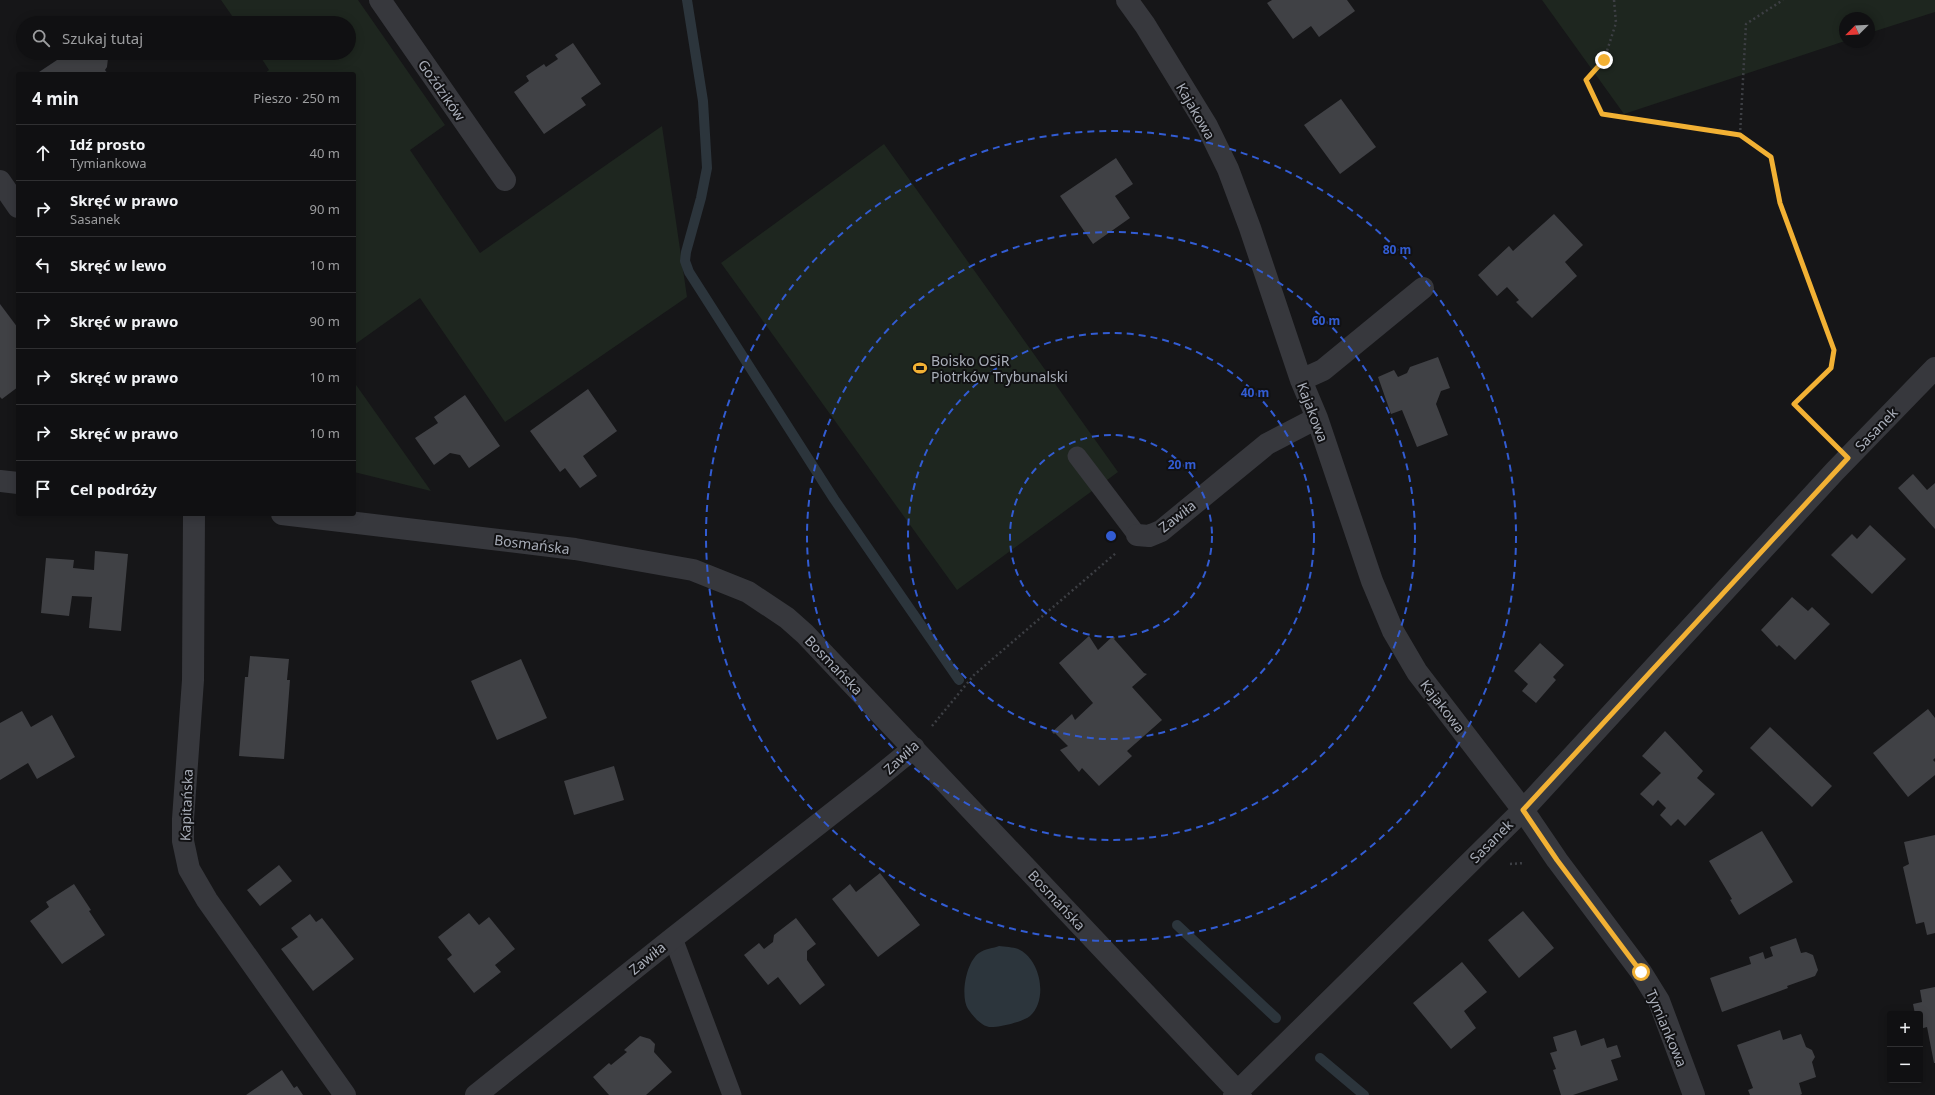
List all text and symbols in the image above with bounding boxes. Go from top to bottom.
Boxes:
north arrow [1839,12,1875,48]
search box [16,16,356,60]
icon: search [30,27,52,49]
text: Szukaj tutaj [62,28,143,48]
route end [1595,51,1613,69]
street label: Goździków [414,56,470,124]
street label: Kajakowa [1172,79,1220,143]
text: 4 min [32,87,79,110]
text: Pieszo · 250 m [253,89,340,107]
text: Idź prosto [70,134,145,154]
icon: ahead [32,142,54,164]
text: 40 m [310,144,340,162]
text: Tymiankowa [70,154,147,172]
text: Skręć w prawo [70,190,178,210]
icon: right [32,198,54,220]
text: 90 m [310,200,340,218]
text: Sasanek [70,210,120,228]
text: 80 m [1383,241,1411,258]
icon: left [32,254,54,276]
text: Skręć w lewo [70,255,167,275]
text: 10 m [310,256,340,274]
icon: right [32,310,54,332]
text: Skręć w prawo [70,311,178,331]
text: 90 m [310,312,340,330]
text: 60 m [1312,312,1340,329]
place label: Boisko OSiR Piotrków Trybunalski [931,351,1068,386]
sports icon: Boisko OSiR Piotrków Trybunalski [912,360,928,376]
icon: right [32,366,54,388]
text: Skręć w prawo [70,367,178,387]
text: 10 m [310,368,340,386]
street label: Kajakowa [1293,379,1333,445]
text: 40 m [1241,384,1269,401]
street label: Sasanek [1850,403,1902,455]
icon: right [32,422,54,444]
text: Skręć w prawo [70,423,178,443]
text: 10 m [310,424,340,442]
text: 20 m [1168,456,1196,473]
icon: arrive [32,478,54,500]
text: Cel podróży [70,479,157,499]
street label: Zawiła [1155,496,1199,536]
centre of rings [1104,529,1118,543]
street label: Bosmańska [493,530,571,558]
street label: Bosmańska [801,631,867,699]
street label: Kajakowa [1416,676,1470,736]
street label: Zawiła [879,736,923,778]
street label: Kapitańska [175,769,197,841]
street label: Sasanek [1465,815,1517,867]
street label: Bosmańska [1024,866,1090,934]
street label: Zawiła [625,937,669,979]
route start [1632,963,1650,981]
street label: Tymiankowa [1642,986,1692,1070]
map controls [1887,1011,1923,1083]
button: + [1887,1011,1923,1047]
button: − [1887,1047,1923,1083]

